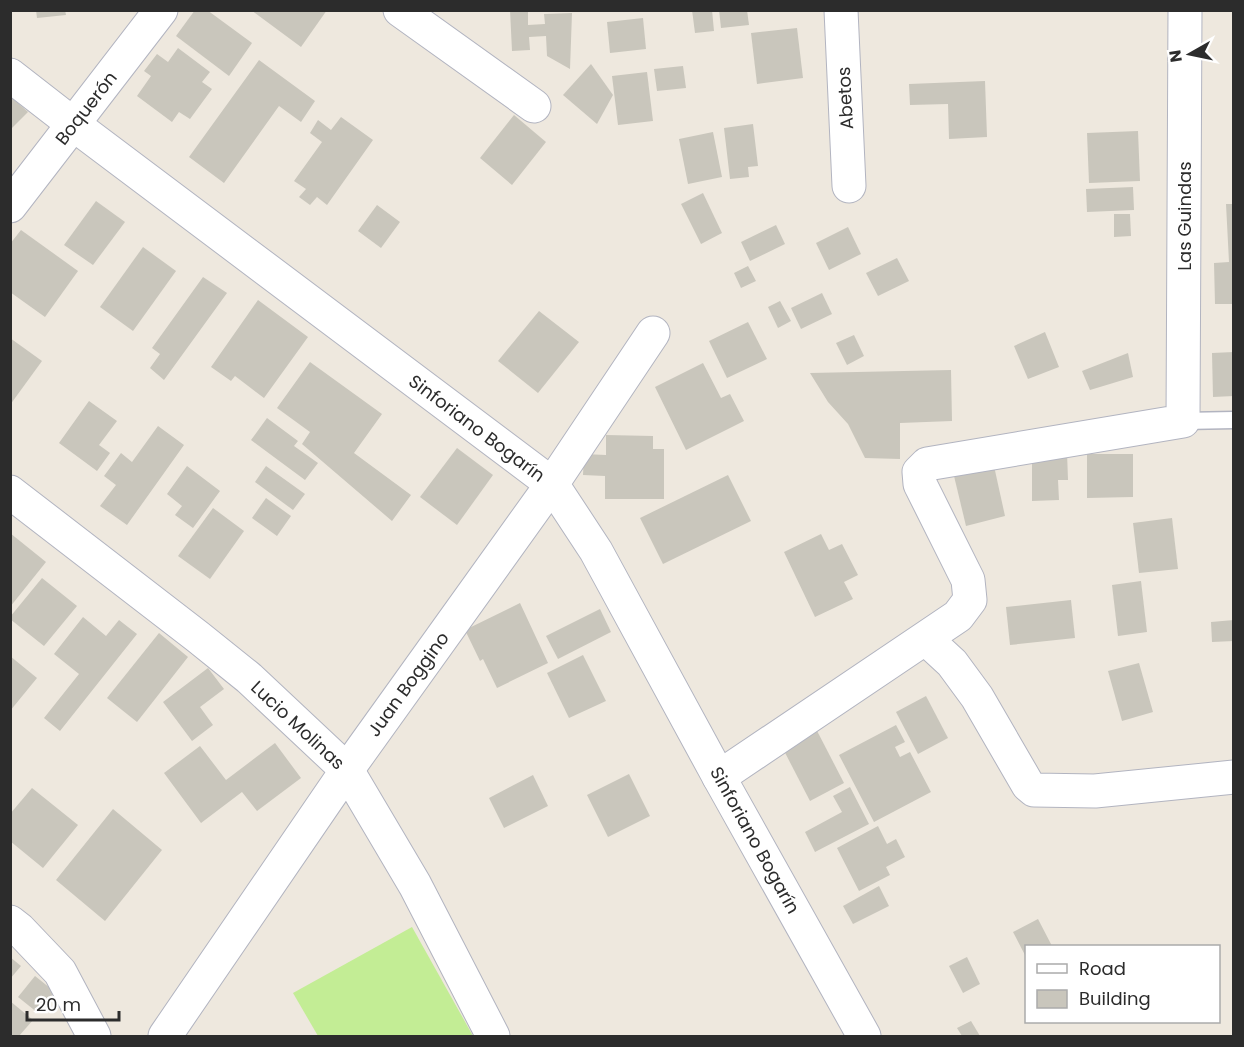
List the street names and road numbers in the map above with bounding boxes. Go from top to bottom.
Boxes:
street label: Boquerón [49,66,123,150]
street label: Abetos [831,66,859,130]
street label: Las Guindas [1172,161,1197,271]
street label: Sinforiano Bogarín [404,368,550,488]
street label: Juan Boggino [361,627,455,741]
street label: Lucio Molinas [246,675,350,775]
street label: Sinforiano Bogarín [704,762,806,918]

